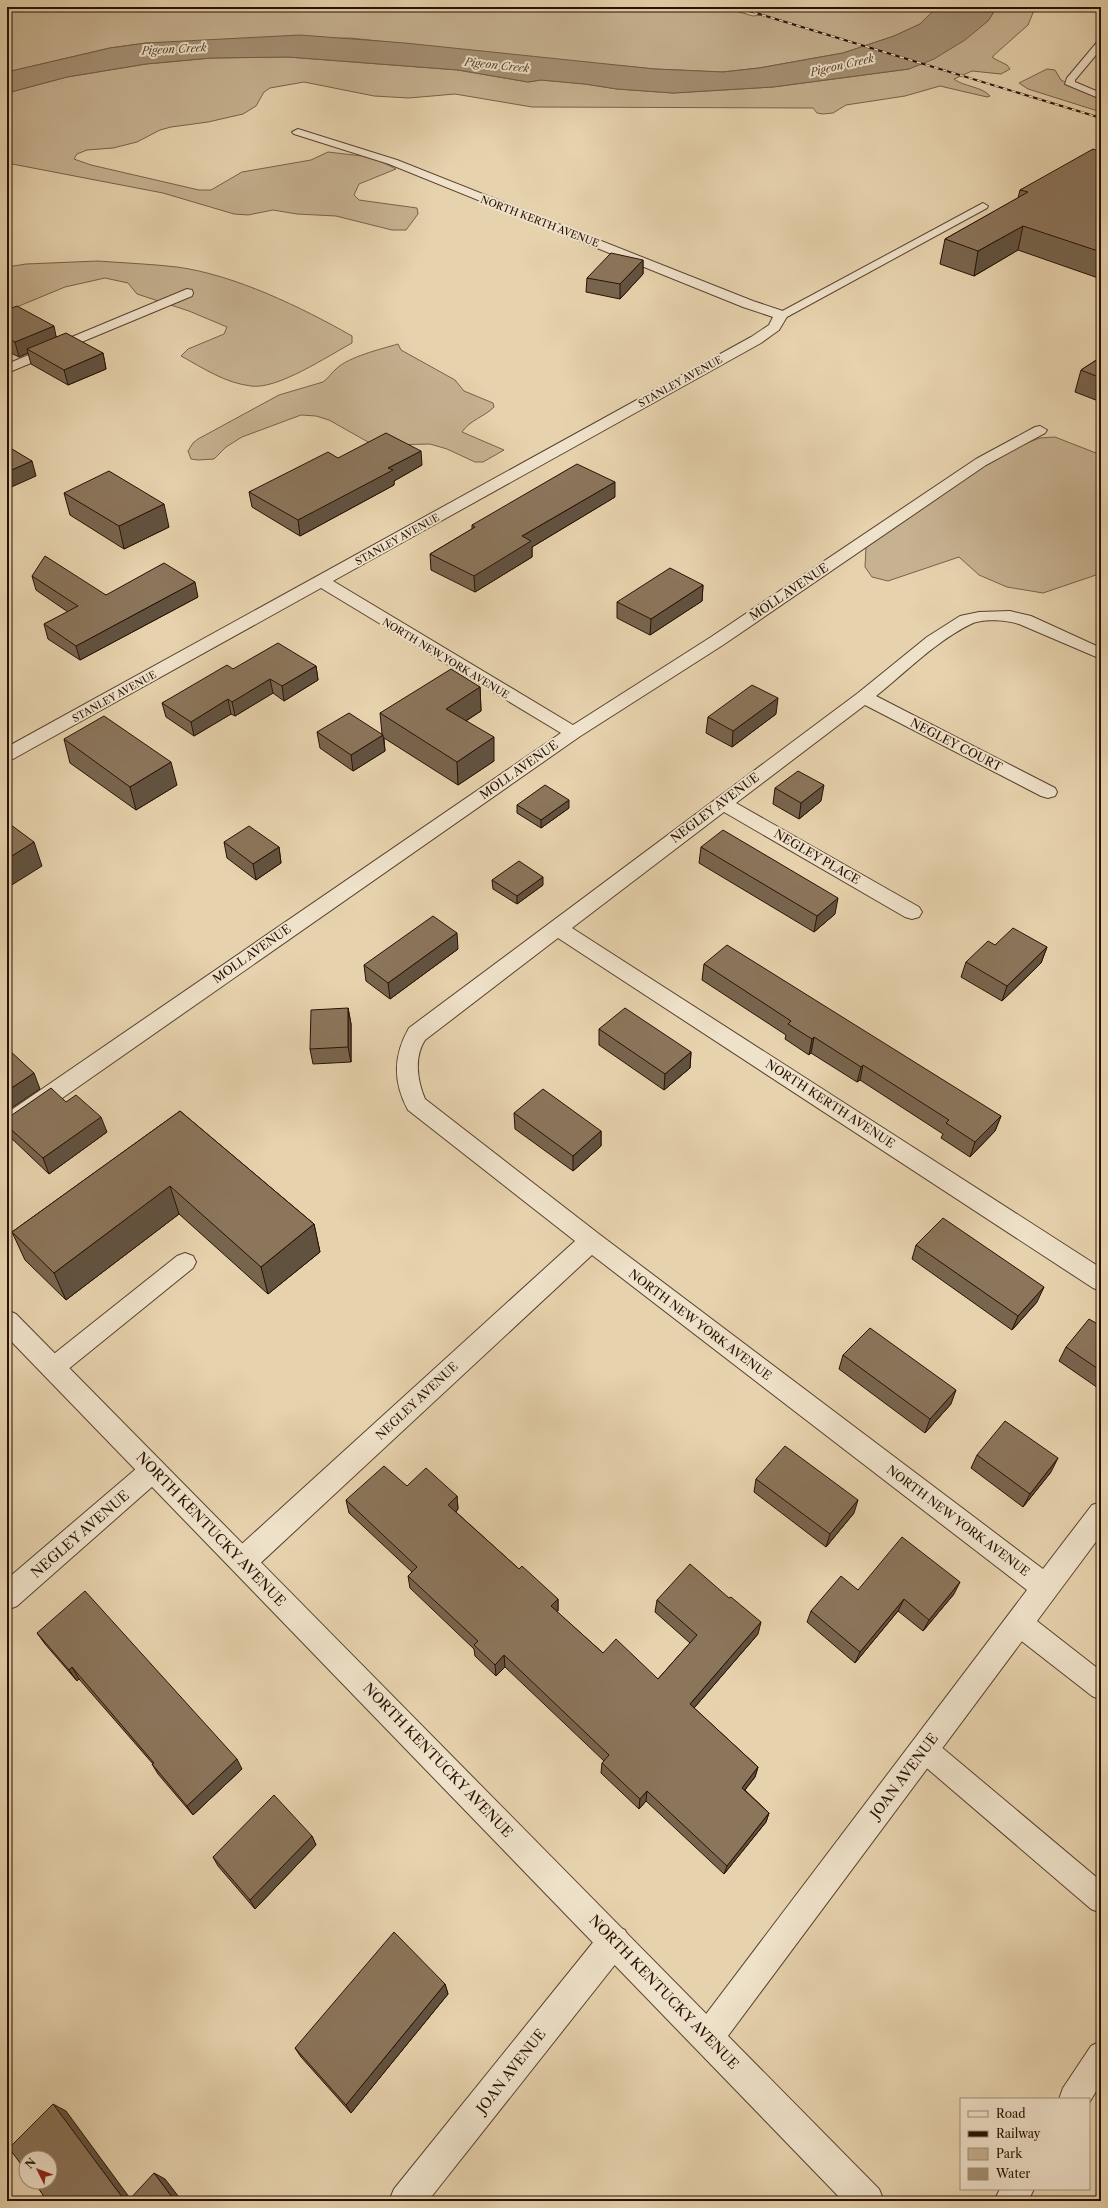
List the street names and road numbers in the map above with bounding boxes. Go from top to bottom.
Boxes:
street label: NORTH KERTH AVENUE [479,193,601,250]
street label: STANLEY AVENUE [636,353,725,410]
street label: STANLEY AVENUE [353,511,442,568]
street label: MOLL AVENUE [746,560,831,624]
street label: NORTH NEW YORK AVENUE [380,615,512,702]
street label: STANLEY AVENUE [70,668,159,725]
street label: NEGLEY COURT [908,715,1005,774]
street label: MOLL AVENUE [477,737,561,802]
street label: NEGLEY AVENUE [667,769,762,846]
street label: NEGLEY PLACE [772,826,863,887]
street label: MOLL AVENUE [210,921,294,986]
street label: NORTH KERTH AVENUE [763,1056,898,1151]
street label: NORTH NEW YORK AVENUE [626,1266,775,1383]
street label: NEGLEY AVENUE [372,1359,461,1443]
street label: NORTH KENTUCKY AVENUE [132,1448,290,1610]
street label: NORTH NEW YORK AVENUE [884,1462,1033,1579]
street label: NEGLEY AVENUE [27,1486,133,1582]
street label: NORTH KENTUCKY AVENUE [359,1679,517,1841]
street label: JOAN AVENUE [865,1730,942,1824]
street label: NORTH KENTUCKY AVENUE [585,1911,743,2073]
street label: JOAN AVENUE [471,2025,550,2118]

